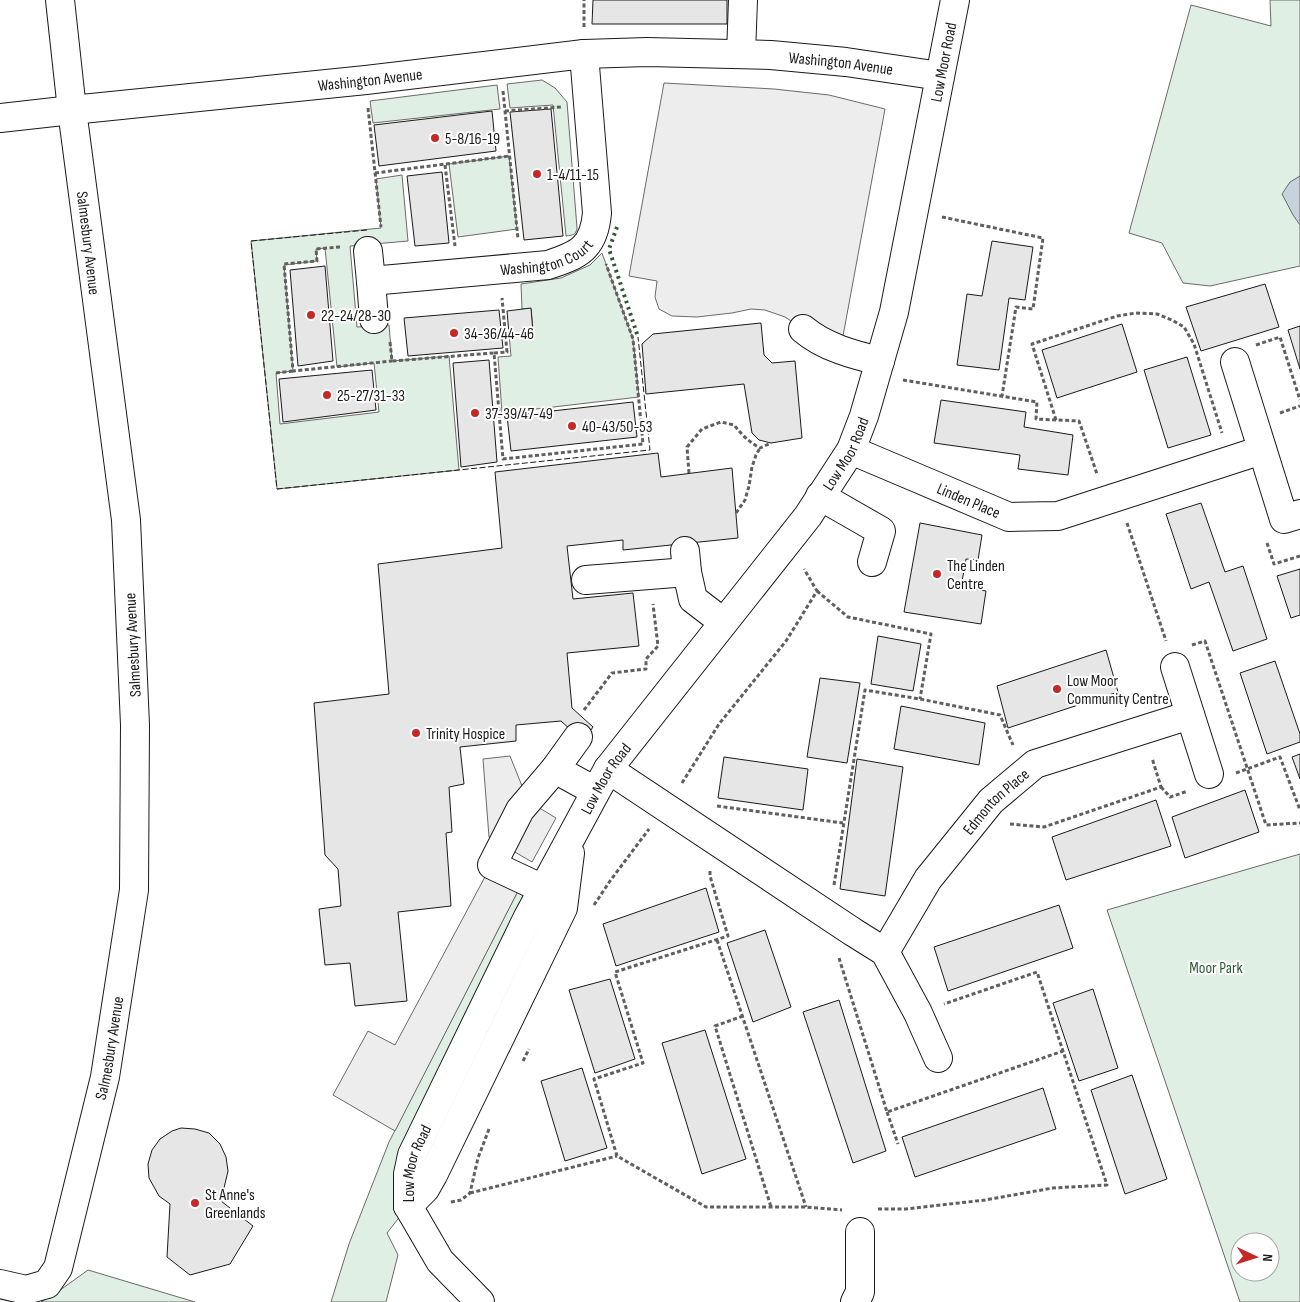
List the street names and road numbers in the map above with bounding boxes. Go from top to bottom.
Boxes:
street label: Low Moor Road [927,21,961,104]
street label: Washington Avenue [788,49,894,80]
street label: Washington Avenue [317,65,423,96]
street label: Salmesbury Avenue [72,190,103,296]
street label: Washington Court [499,236,598,280]
street label: Low Moor Road [819,415,874,494]
street label: Linden Place [934,480,1003,523]
street label: Salmesbury Avenue [121,592,146,698]
street label: Low Moor Road [577,740,636,818]
street label: Edmonton Place [959,765,1034,839]
street label: Salmesbury Avenue [92,995,128,1102]
street label: Low Moor Road [399,1122,436,1202]

